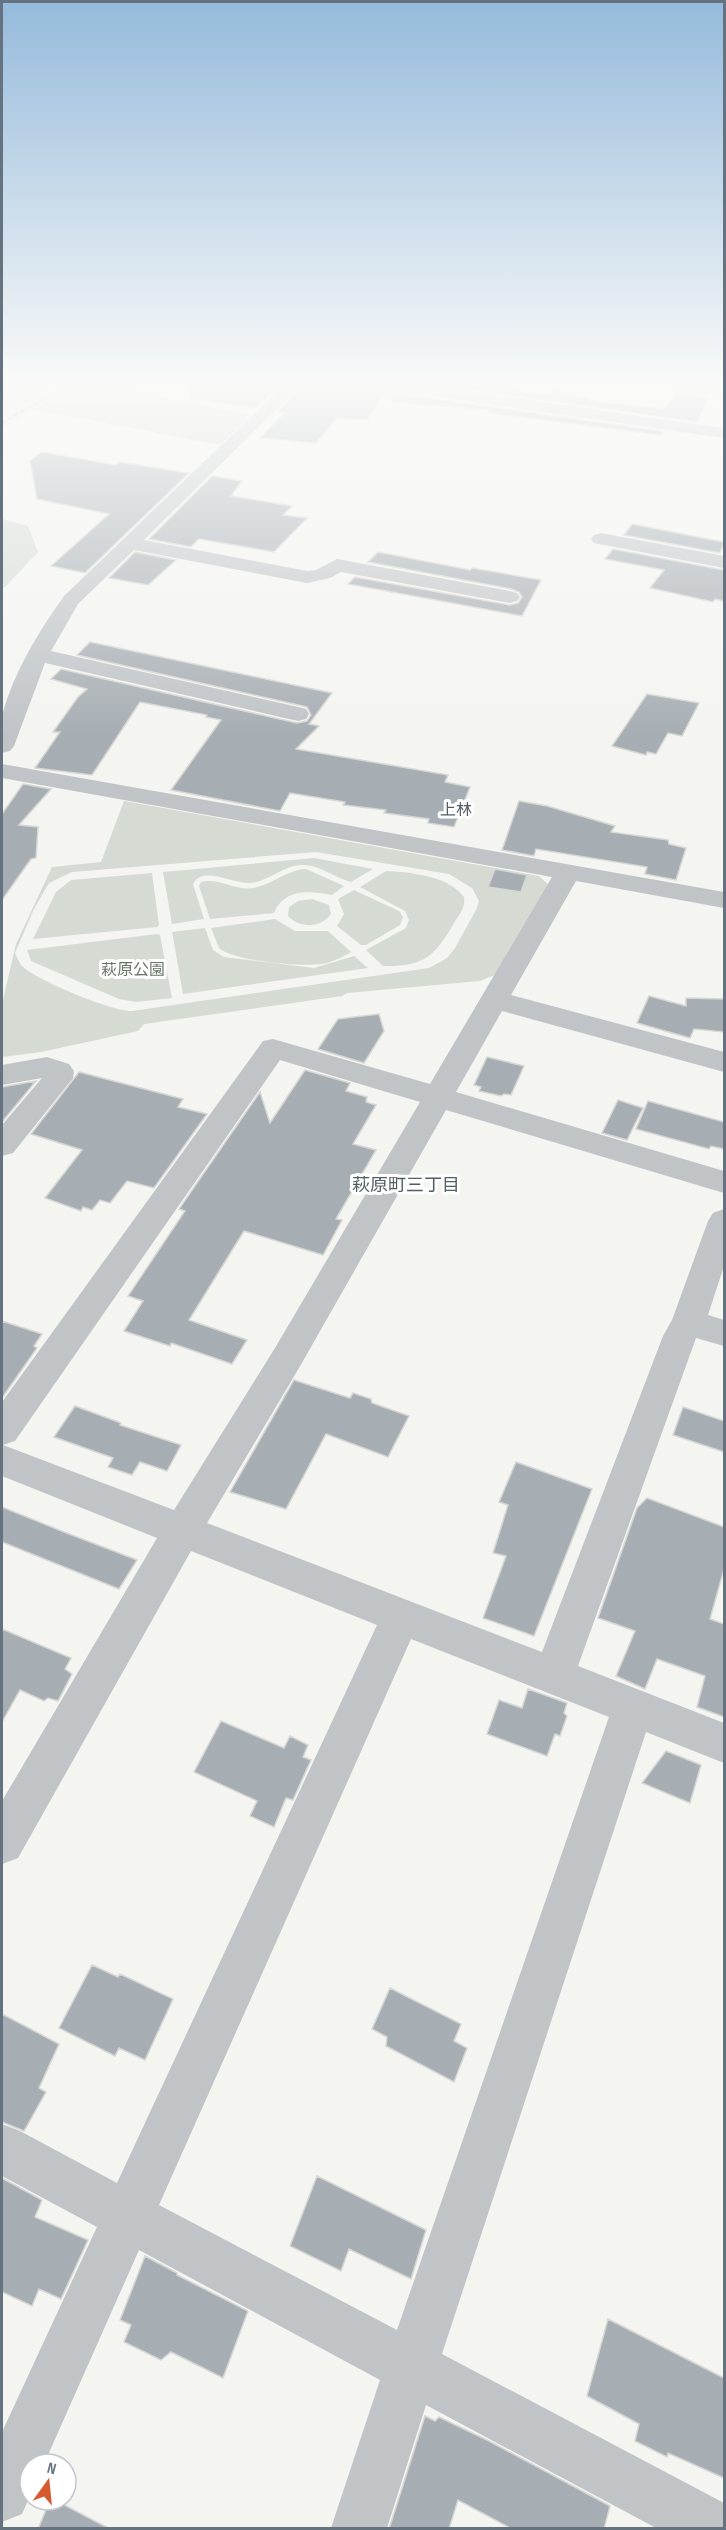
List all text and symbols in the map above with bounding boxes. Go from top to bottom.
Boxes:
district label: 上林 [440,801,472,820]
park label: 萩原公園 [101,961,165,980]
district label: 萩原町三丁目 [352,1175,460,1196]
north arrow [18,2452,78,2512]
text: N [45,2459,58,2479]

